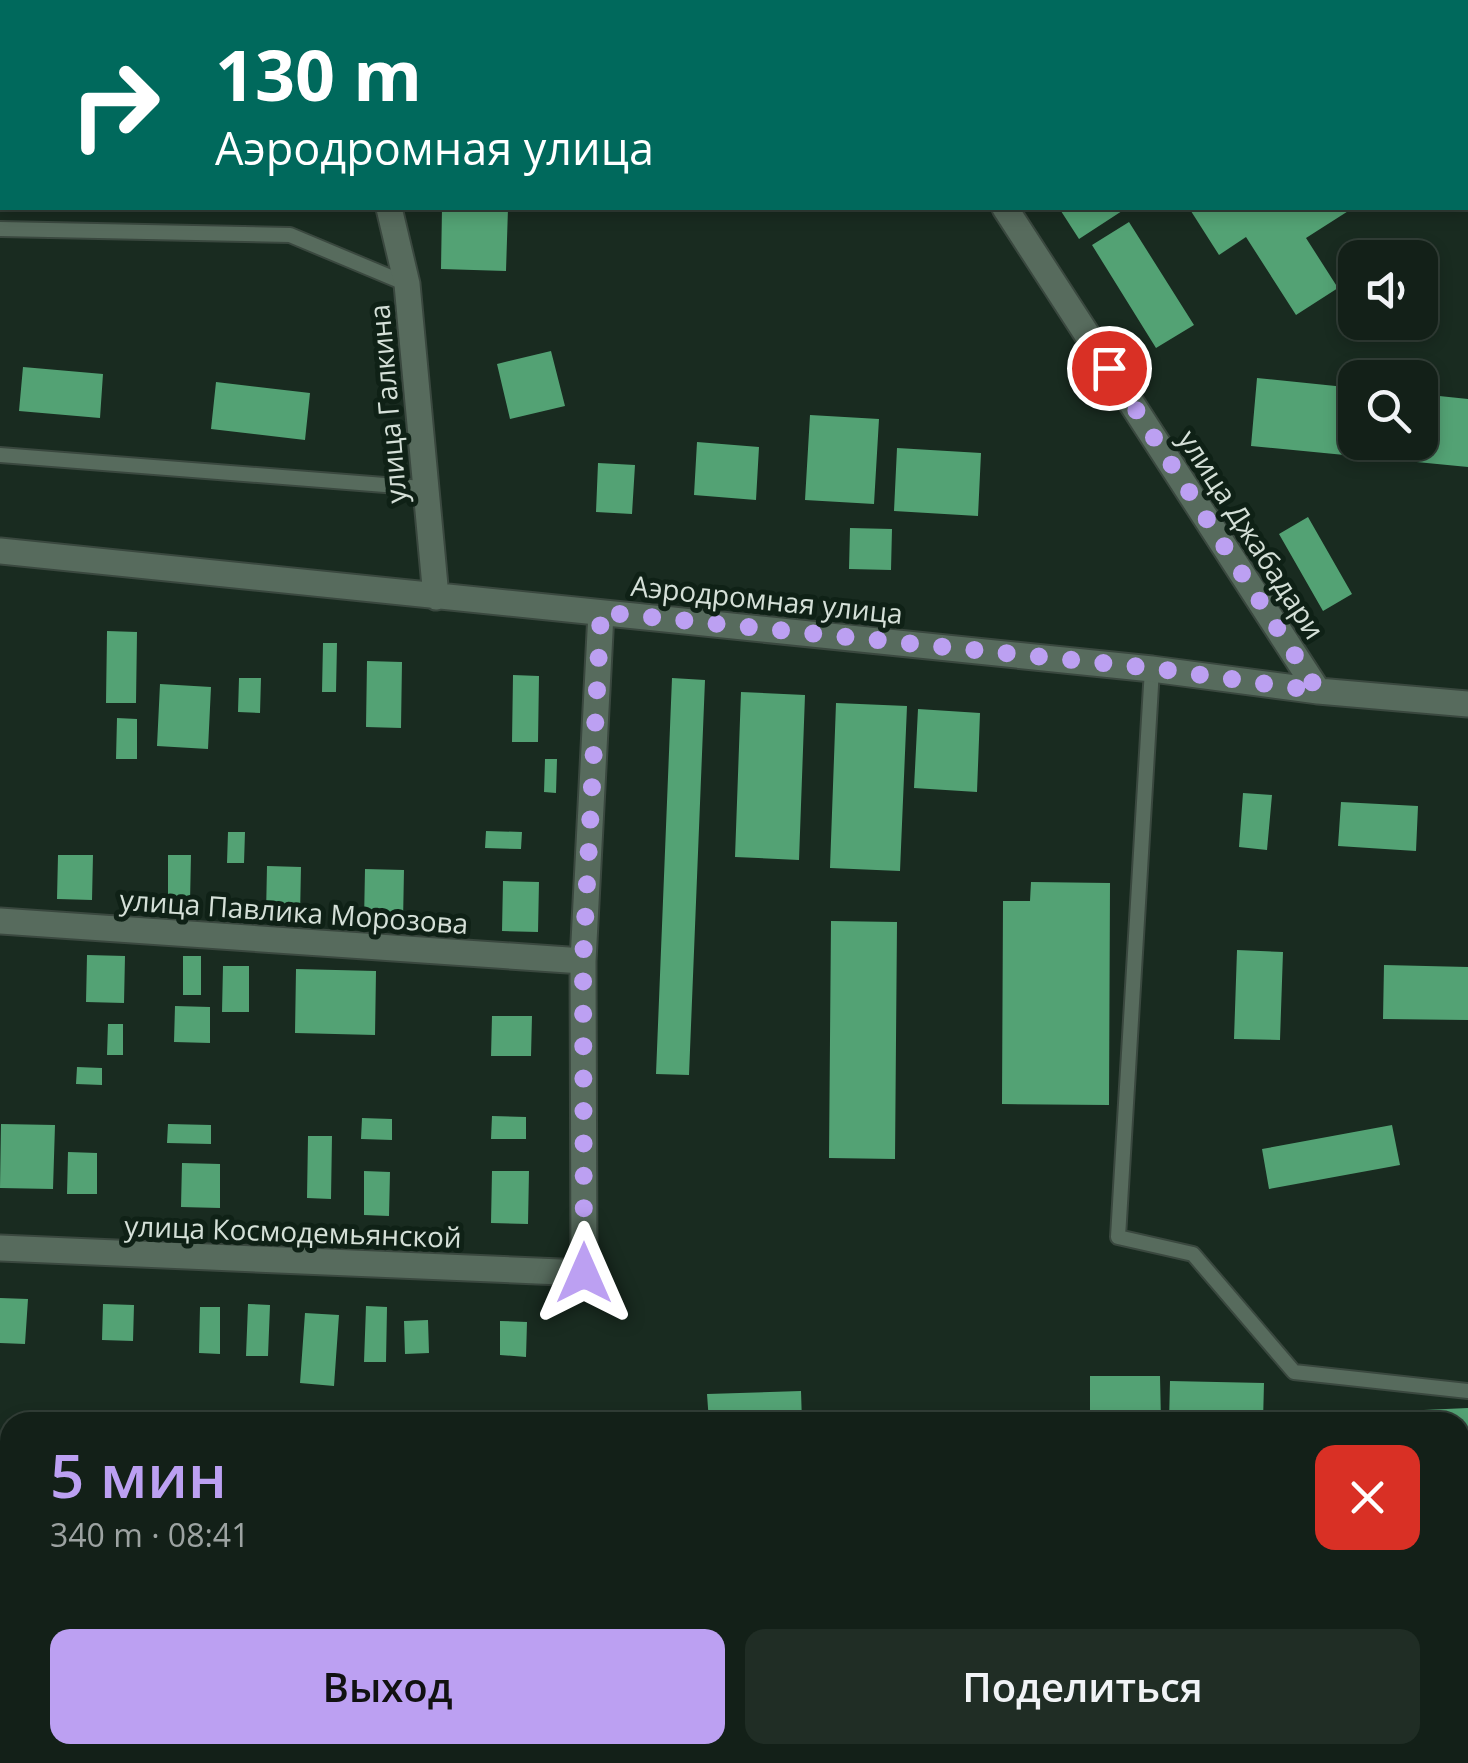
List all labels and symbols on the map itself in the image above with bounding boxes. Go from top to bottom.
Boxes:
street label: улица Галкина [359,303,415,505]
pin [1067,326,1152,411]
street label: улица Джабадари [1170,422,1334,646]
street label: Аэродромная улица [629,566,905,632]
street label: улица Павлика Морозова [118,880,470,942]
street label: улица Космодемьянской [124,1206,462,1256]
position arrow [532,1221,636,1325]

